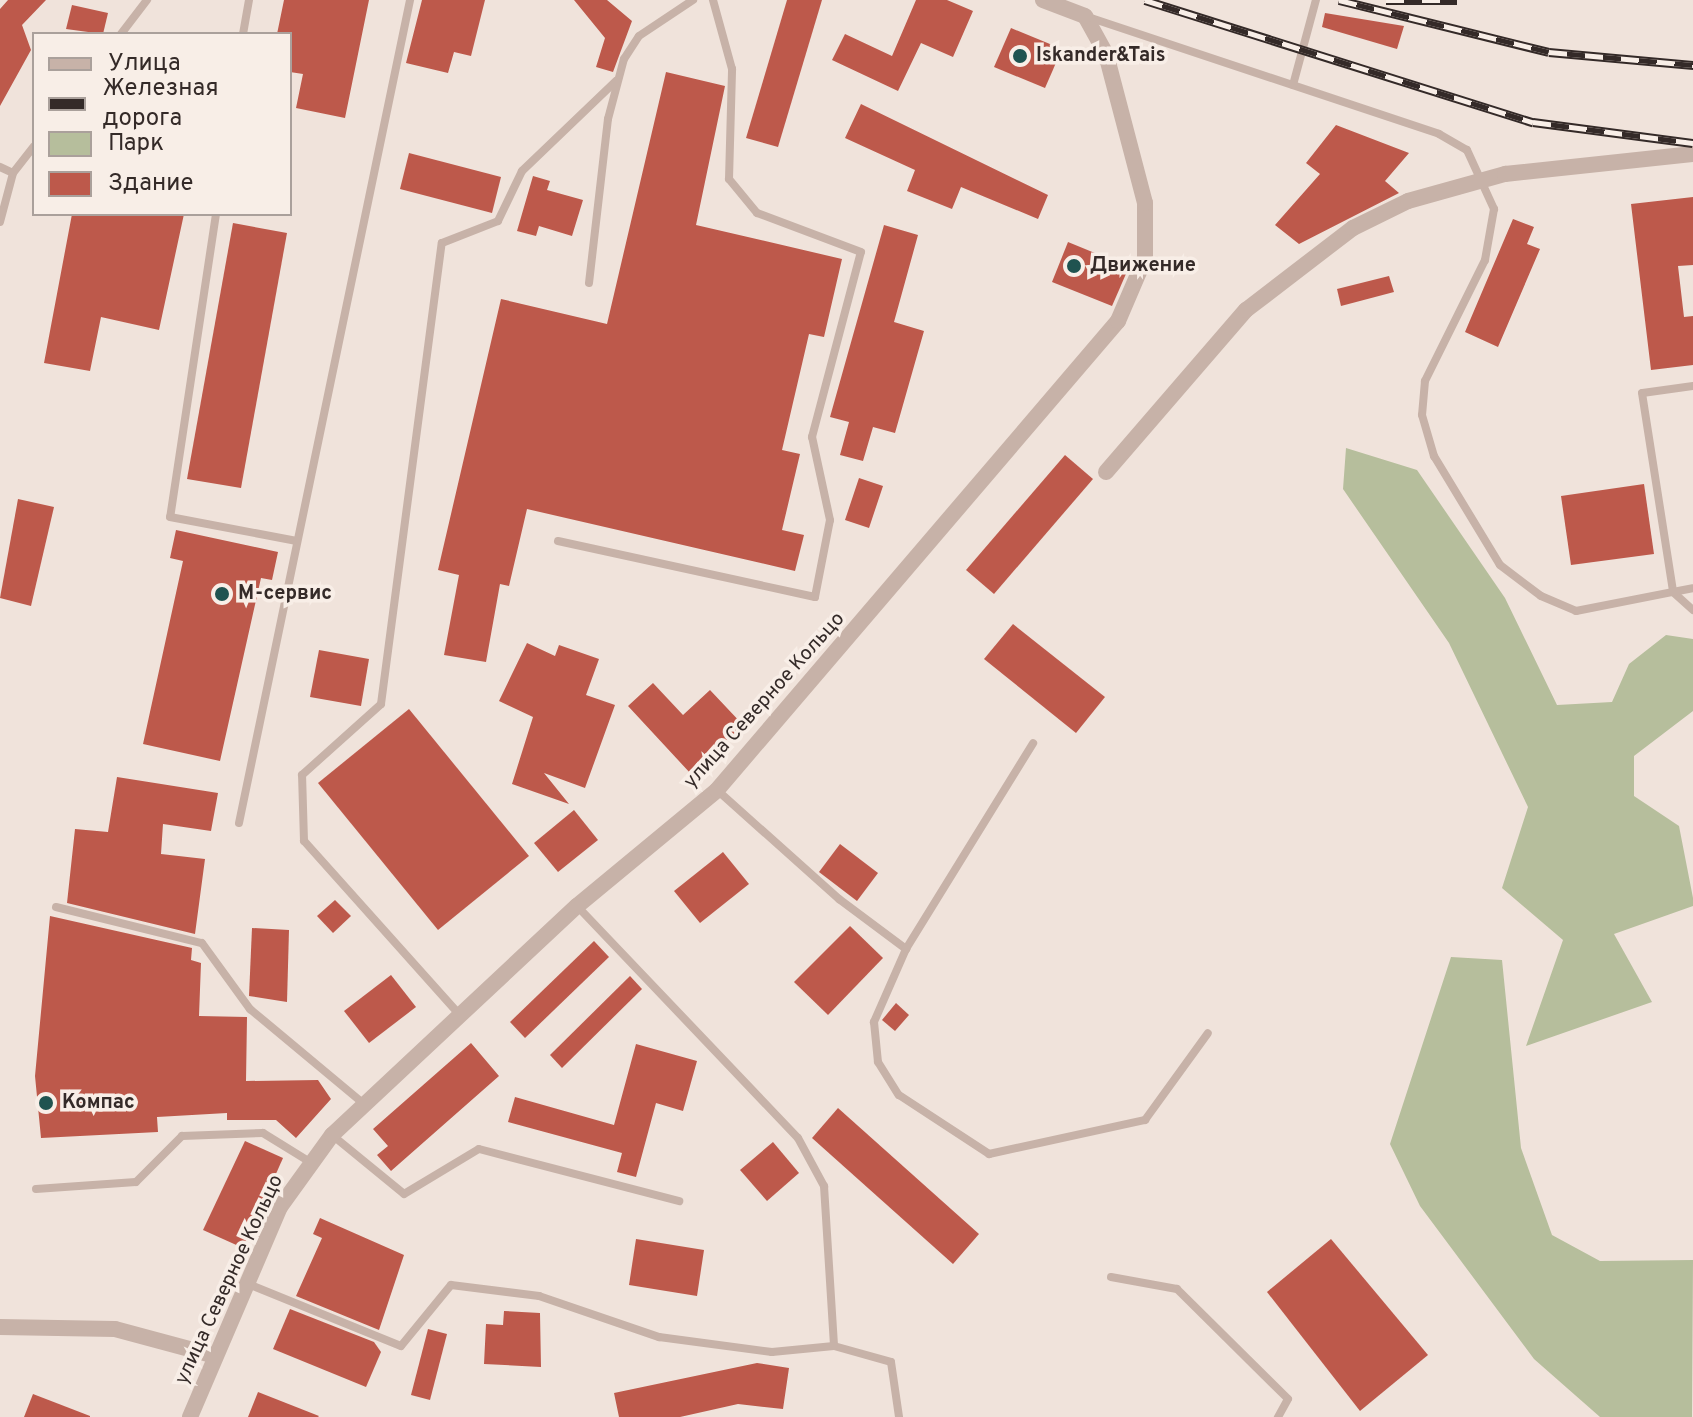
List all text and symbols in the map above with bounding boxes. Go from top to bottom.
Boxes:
legend [32,32,292,216]
place label: Iskander&Tais [1036,44,1166,68]
marker: Iskander&Tais [1011,47,1029,65]
text: Улица [108,49,181,79]
text: Железная дорога [102,74,219,134]
text: Парк [108,129,164,159]
text: Здание [108,169,194,199]
place label: Движение [1090,254,1196,278]
marker: Движение [1065,257,1083,275]
place label: М-сервис [238,582,332,606]
marker: М-сервис [213,585,231,603]
street label: улица Северное Кольцо [680,608,850,794]
place label: Компас [62,1091,135,1115]
marker: Компас [37,1094,55,1112]
street label: улица Северное Кольцо [171,1171,289,1389]

